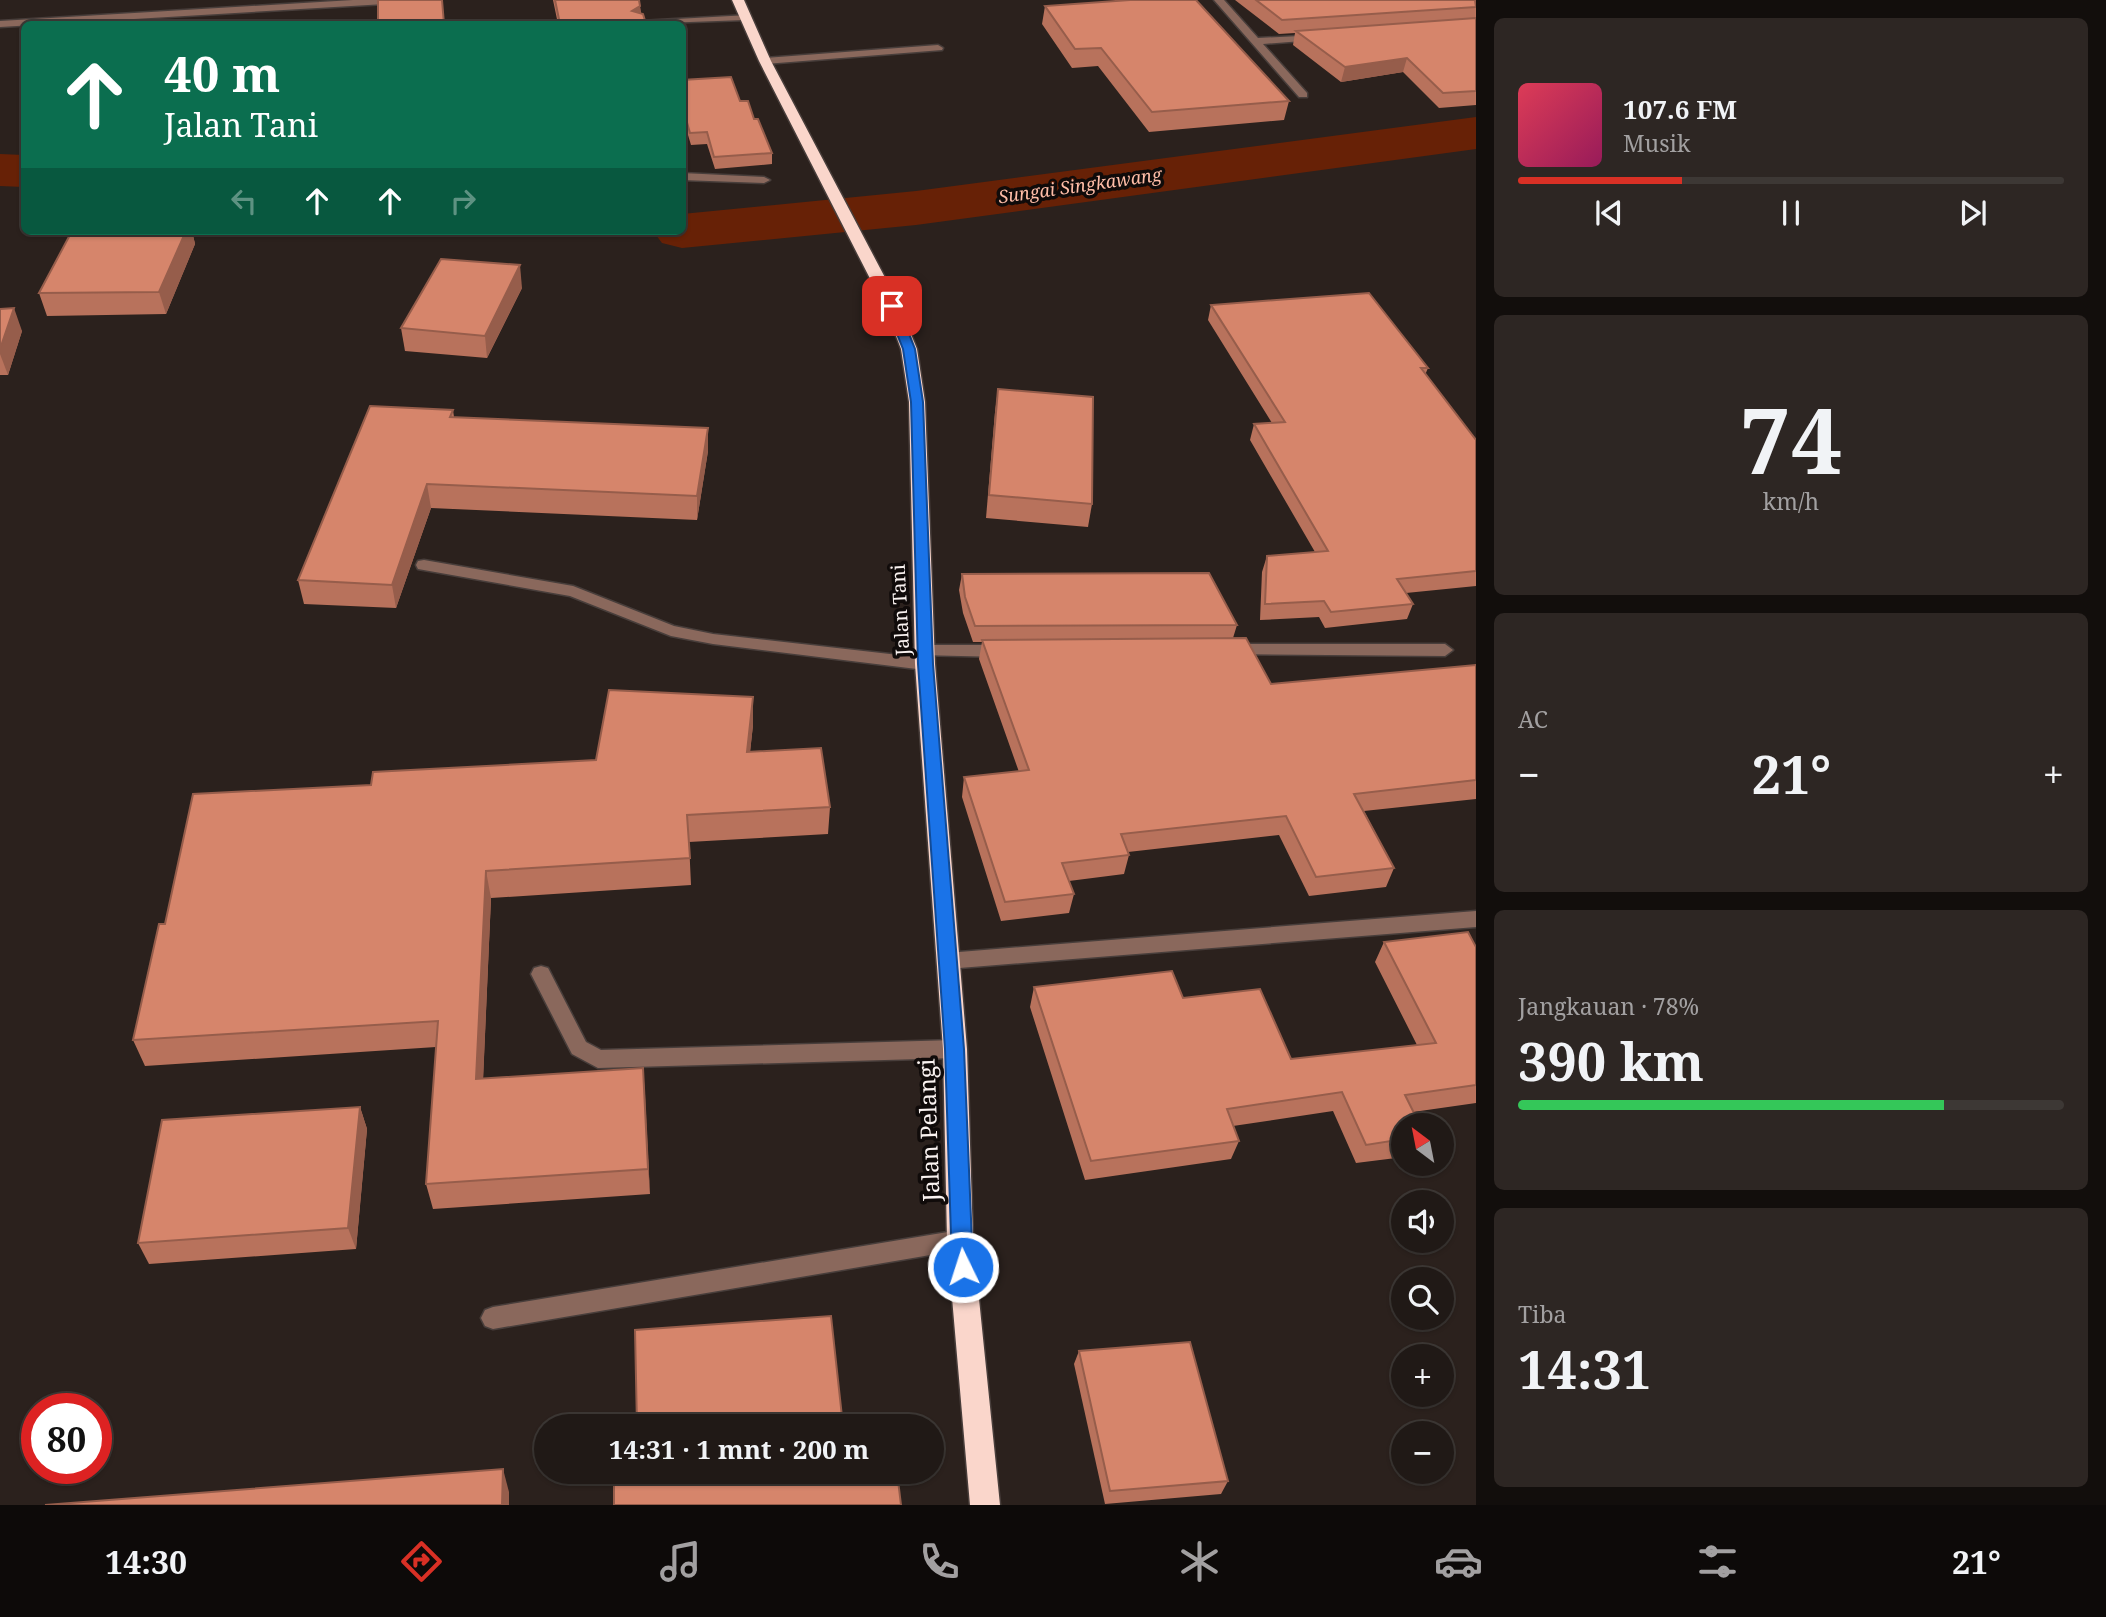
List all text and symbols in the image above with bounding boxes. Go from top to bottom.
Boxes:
text: 40 m [164,40,280,106]
icon: ahead [49,49,140,140]
text: 107.6 FM [1623,91,1737,127]
text: Jalan Tani [164,103,318,146]
text: Musik [1623,127,1690,159]
water label: Sungai Singkawang [997,162,1164,208]
icon: left [225,182,263,220]
icon: ahead [298,182,336,220]
icon: ahead [371,182,409,220]
icon: right [444,182,482,220]
icon: previous [1590,194,1628,232]
icon: pause [1772,194,1810,232]
icon: next [1954,194,1992,232]
pin [862,276,922,336]
icon: arrive [873,287,911,325]
text: 74 [1740,377,1842,501]
text: km/h [1763,485,1819,517]
street label: Jalan Tani [885,564,915,657]
text: AC [1518,703,1548,735]
text: 21° [1752,738,1831,809]
text: − [1518,748,1540,800]
text: + [2043,748,2064,800]
text: Jangkauan · 78% [1518,990,1699,1022]
text: 390 km [1518,1025,1704,1096]
street label: Jalan Pelangi [909,1057,947,1203]
north arrow [1391,1113,1454,1176]
map controls [1391,1113,1454,1484]
button: sound [1391,1190,1454,1253]
position arrow [926,1230,1000,1304]
button: search [1391,1267,1454,1330]
text: Tiba [1518,1298,1567,1330]
text: 14:31 [1518,1333,1651,1404]
button: + [1391,1344,1454,1407]
speed limit sign: 80 [21,1393,112,1484]
button: − [1391,1421,1454,1484]
text: 14:31 · 1 mnt · 200 m [609,1431,869,1467]
icon: directions [397,1537,446,1586]
icon: music [656,1537,705,1586]
icon: phone [915,1537,964,1586]
icon: climate [1175,1537,1224,1586]
icon: car [1434,1537,1483,1586]
icon: filters [1693,1537,1742,1586]
text: 14:30 [105,1540,187,1583]
text: 21° [1952,1540,2001,1583]

